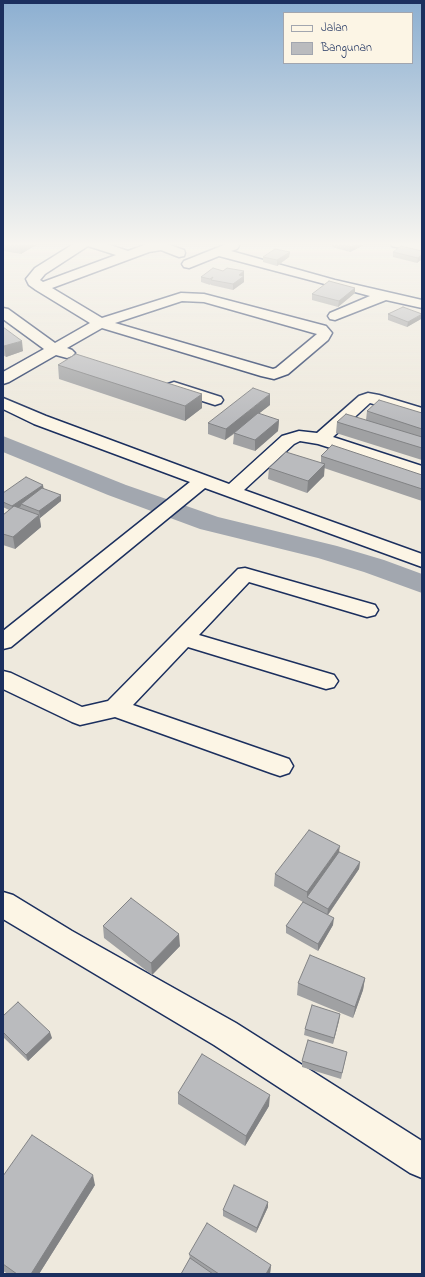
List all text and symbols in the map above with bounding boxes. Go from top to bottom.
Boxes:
legend [283,12,413,64]
text: Jalan [321,19,348,37]
text: Bangunan [321,39,372,57]

